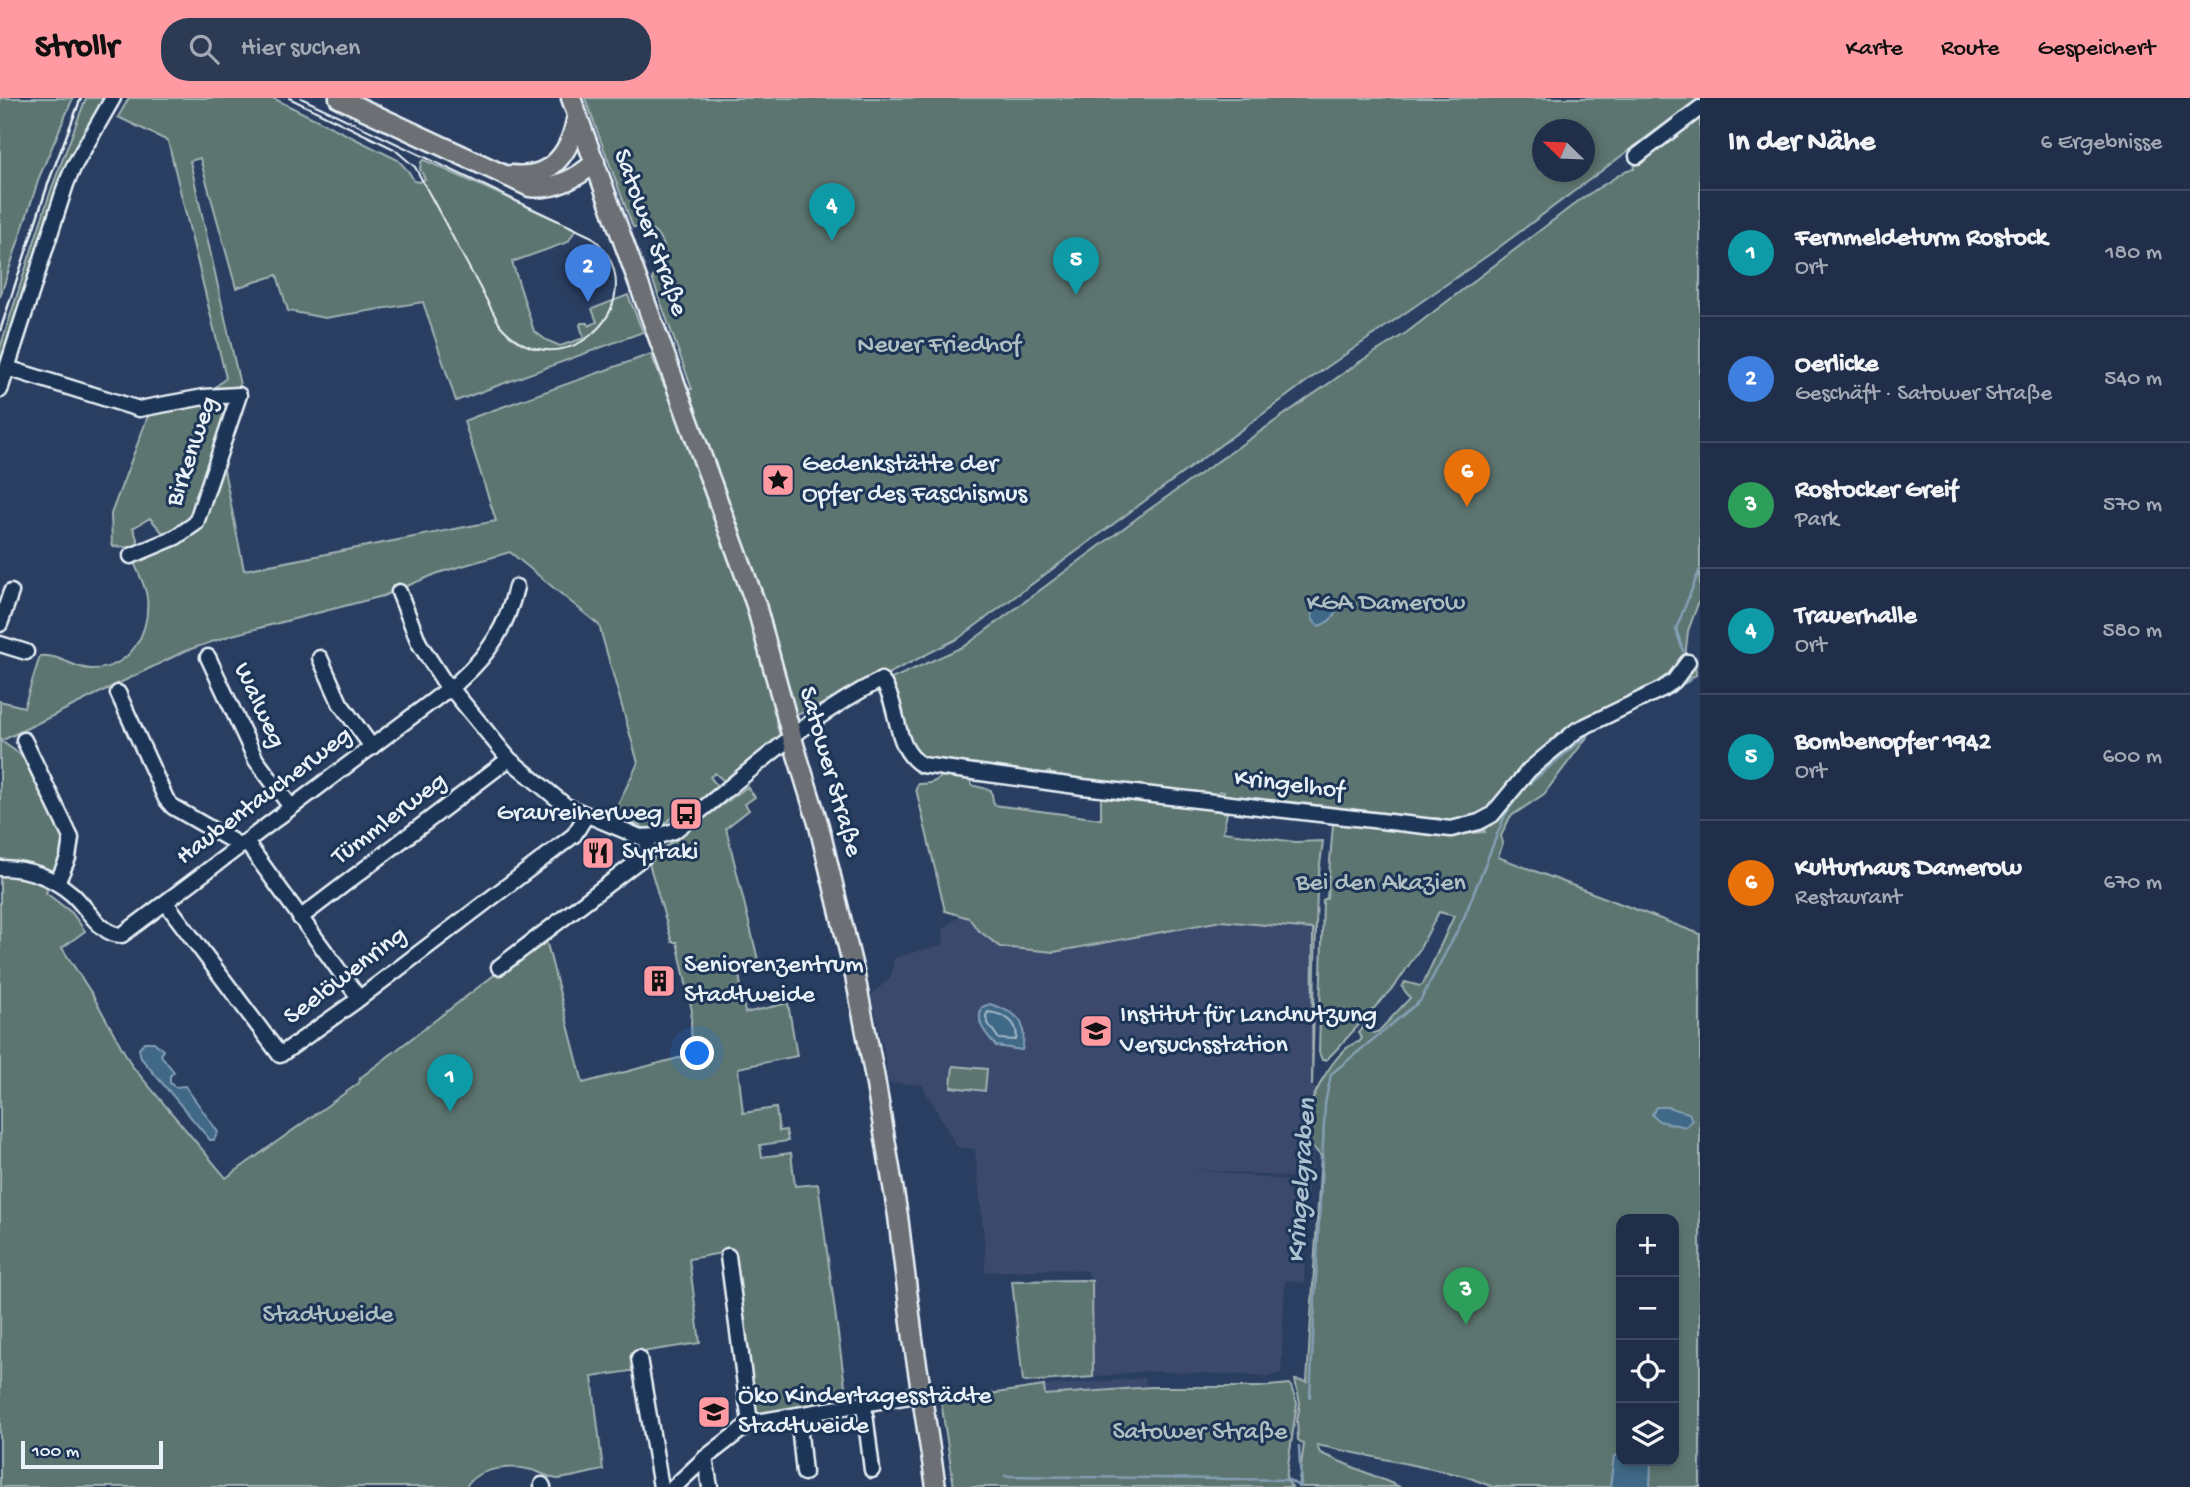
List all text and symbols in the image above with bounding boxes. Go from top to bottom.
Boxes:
search box [161,18,651,81]
text: Strollr [35,30,119,68]
icon: search [185,30,223,68]
text: Hier suchen [241,34,360,65]
text: Karte [1846,35,1903,64]
text: Route [1941,35,2000,64]
text: Gespeichert [2038,35,2155,64]
north arrow [1532,119,1595,182]
text: In der Nähe [1728,126,1875,161]
text: 6 Ergebnisse [2041,130,2162,157]
street label: Satower Straße [604,145,694,321]
pin: 4 [809,183,855,241]
text: Fernmeldeturm Rostock [1795,224,2047,255]
pin: 5 [1053,237,1099,295]
text: 1 [1746,240,1756,267]
text: 180 m [2105,240,2162,267]
pin: 2 [565,244,611,302]
text: Ort [1795,255,1826,282]
park label: Neuer Friedhof [857,331,1023,362]
text: Oerlicke [1795,350,1878,381]
text: 2 [1745,366,1757,393]
text: 540 m [2104,366,2162,393]
text: Geschäft · Satower Straße [1795,381,2052,408]
street label: Birkenweg [159,393,226,512]
pin: 6 [1444,449,1490,507]
place label: Gedenkstätte der Opfer des Faschismus [802,450,1029,511]
place icon: Gedenkstätte der Opfer des Faschismus [759,461,797,499]
text: Rostocker Greif [1795,476,1958,507]
text: 3 [1745,492,1757,519]
text: 570 m [2103,492,2162,519]
text: Park [1795,507,1839,534]
park label: KGA Damerow [1307,589,1465,620]
text: Trauerhalle [1795,602,1917,633]
text: 4 [1746,618,1756,645]
text: 580 m [2102,618,2162,645]
text: Ort [1795,633,1826,660]
street label: Walweg [225,658,291,754]
street label: Satower Straße [790,684,868,861]
street label: Haubentaucherweg [171,721,359,873]
text: Bombenopfer 1942 [1795,728,1991,759]
text: 5 [1745,744,1757,771]
text: 600 m [2102,744,2162,771]
text: Ort [1795,759,1826,786]
street label: Kringelhof [1232,764,1348,808]
street label: Tümmlerweg [325,767,454,874]
bus stop icon: Graureiherweg [667,795,705,833]
place label: Graureiherweg [497,799,662,830]
restaurant icon: Syrtaki [579,834,617,872]
place label: Syrtaki [622,838,698,869]
text: Kulturhaus Damerow [1795,854,2022,885]
park label: Bei den Akazien [1295,869,1467,900]
text: 6 [1745,870,1757,897]
text: 670 m [2104,870,2162,897]
text: Restaurant [1795,885,1902,912]
street label: Seelöwenring [278,921,414,1033]
place label: Seniorenzentrum Stadtweide [684,951,864,1012]
building icon: Seniorenzentrum Stadtweide [640,962,678,1000]
place label: Institut für Landnutzung Versuchsstation [1119,1001,1377,1062]
school or university icon: Institut für Landnutzung Versuchsstation [1077,1012,1115,1050]
your location [680,1036,714,1070]
pin: 1 [427,1054,473,1112]
water label: Kringelgraben [1281,1097,1325,1265]
map controls [1616,1214,1679,1466]
button: + [1616,1214,1679,1277]
pin: 3 [1443,1267,1489,1325]
button: − [1616,1277,1679,1340]
park label: Stadtweide [263,1301,394,1332]
button: locate [1616,1340,1679,1403]
place label: Öko Kindertagesstädte Stadtweide [738,1382,992,1443]
school or university icon: Öko Kindertagesstädte Stadtweide [695,1393,733,1431]
button: layers [1616,1403,1679,1466]
park label: Satower Straße [1112,1418,1288,1449]
scale bar [21,1438,163,1470]
text: 100 m [32,1441,79,1464]

